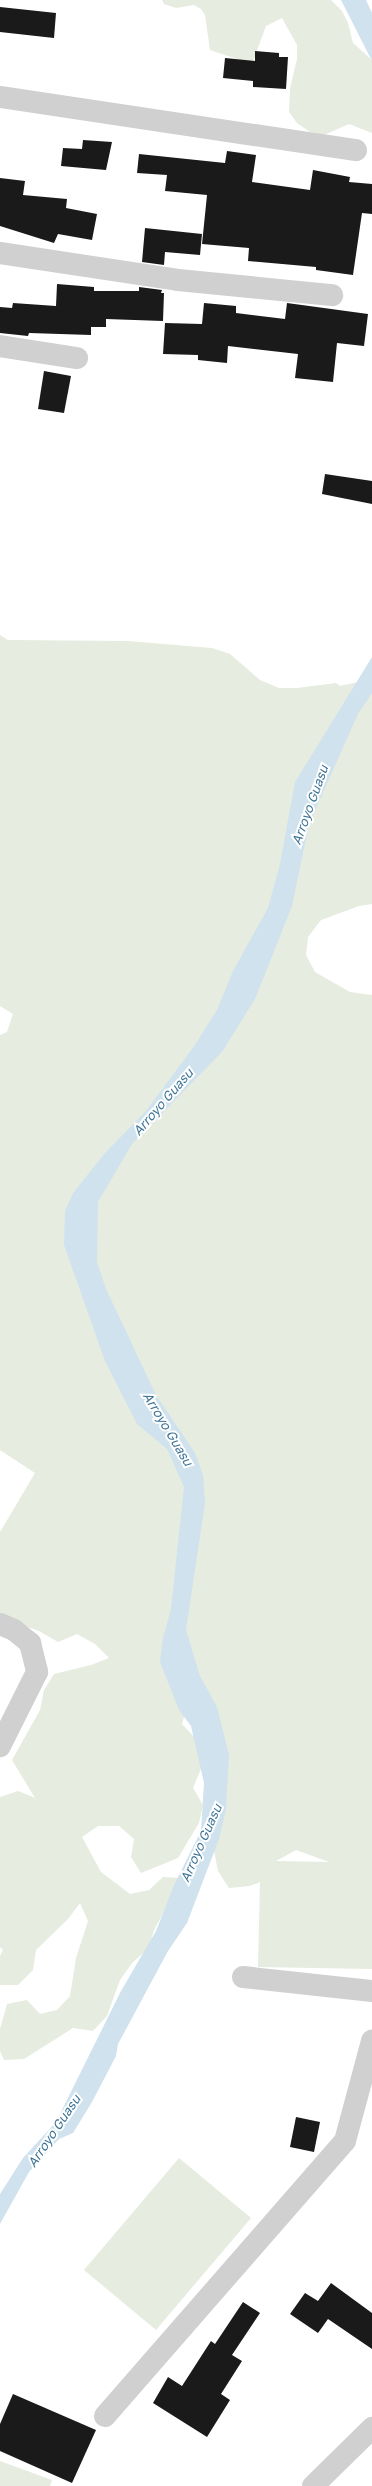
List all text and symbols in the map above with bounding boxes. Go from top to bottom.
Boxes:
water label: Arroyo Guasu [288,763,332,847]
water label: Arroyo Guasu [130,1065,196,1139]
water label: Arroyo Guasu [140,1389,196,1469]
water label: Arroyo Guasu [177,1802,225,1884]
water label: Arroyo Guasu [24,2092,84,2170]

